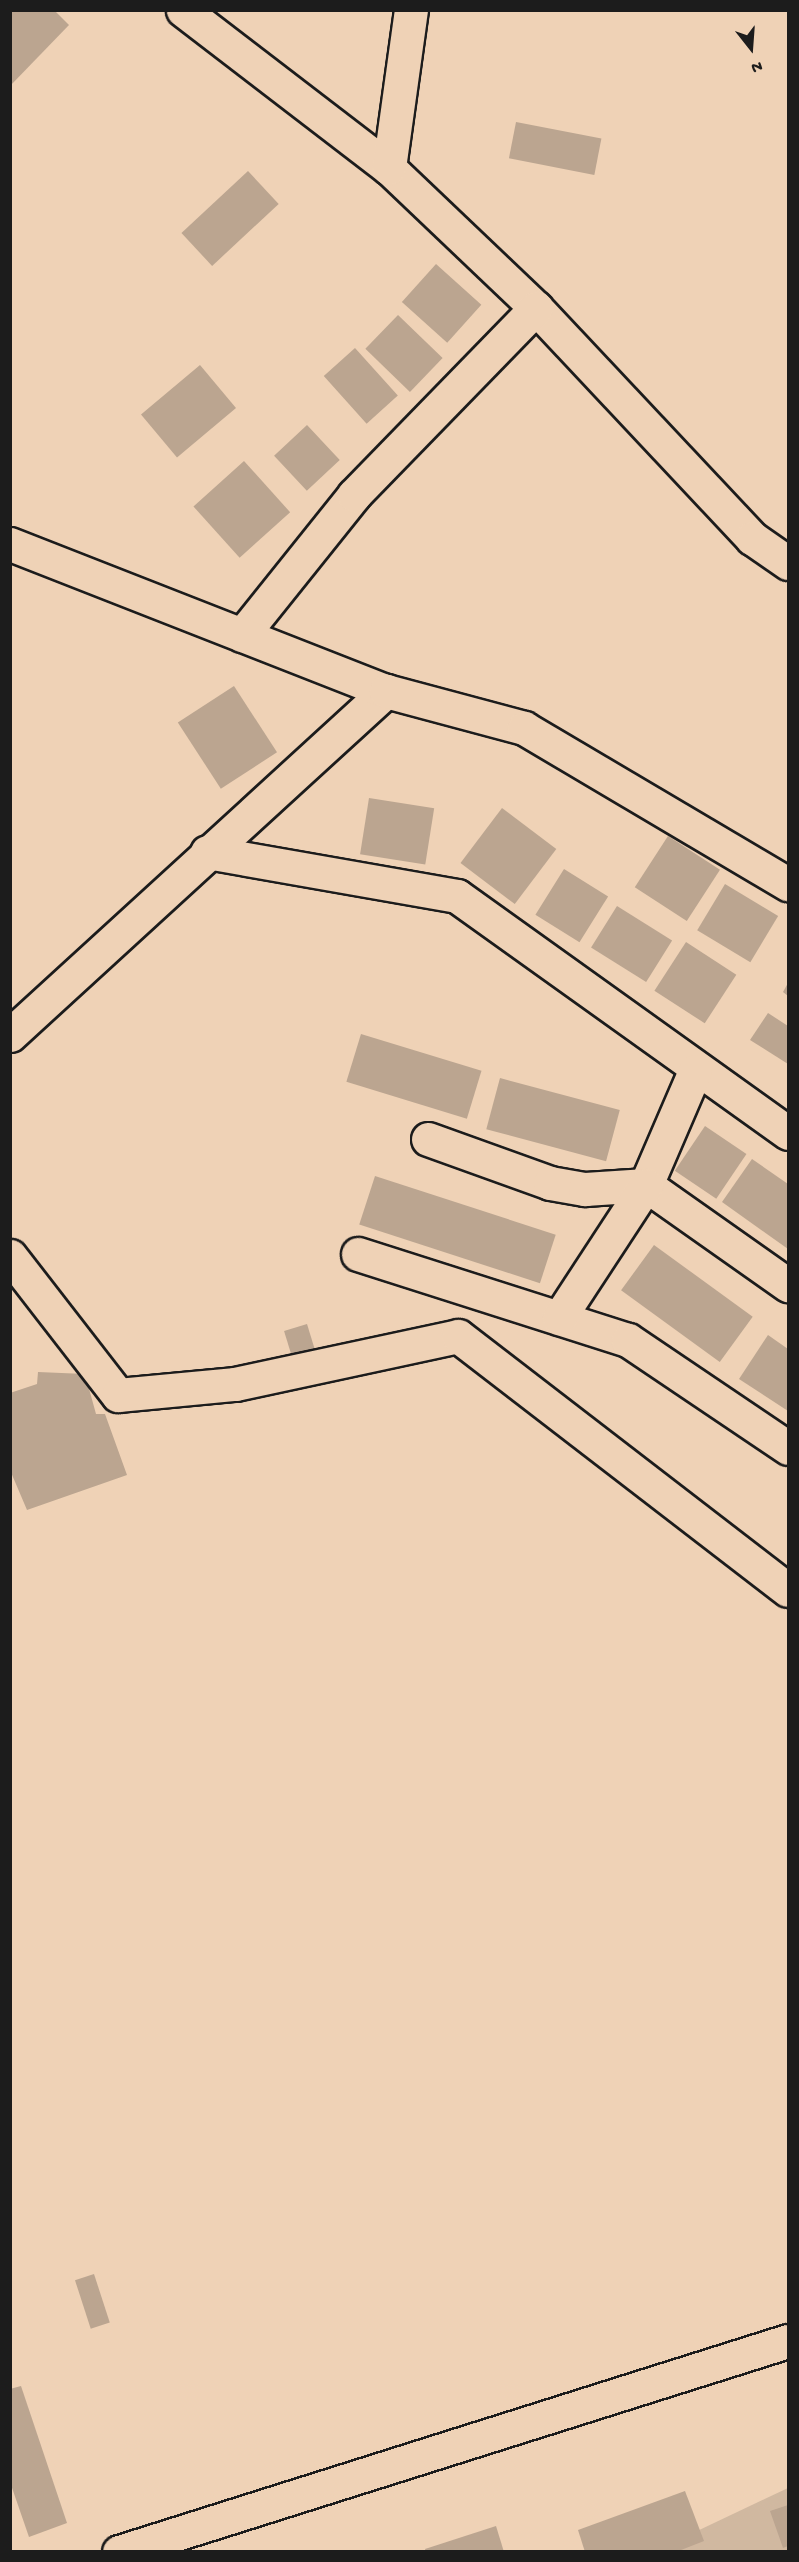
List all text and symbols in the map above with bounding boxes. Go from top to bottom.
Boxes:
north arrow [721,18,781,78]
text: N [749,55,764,76]

